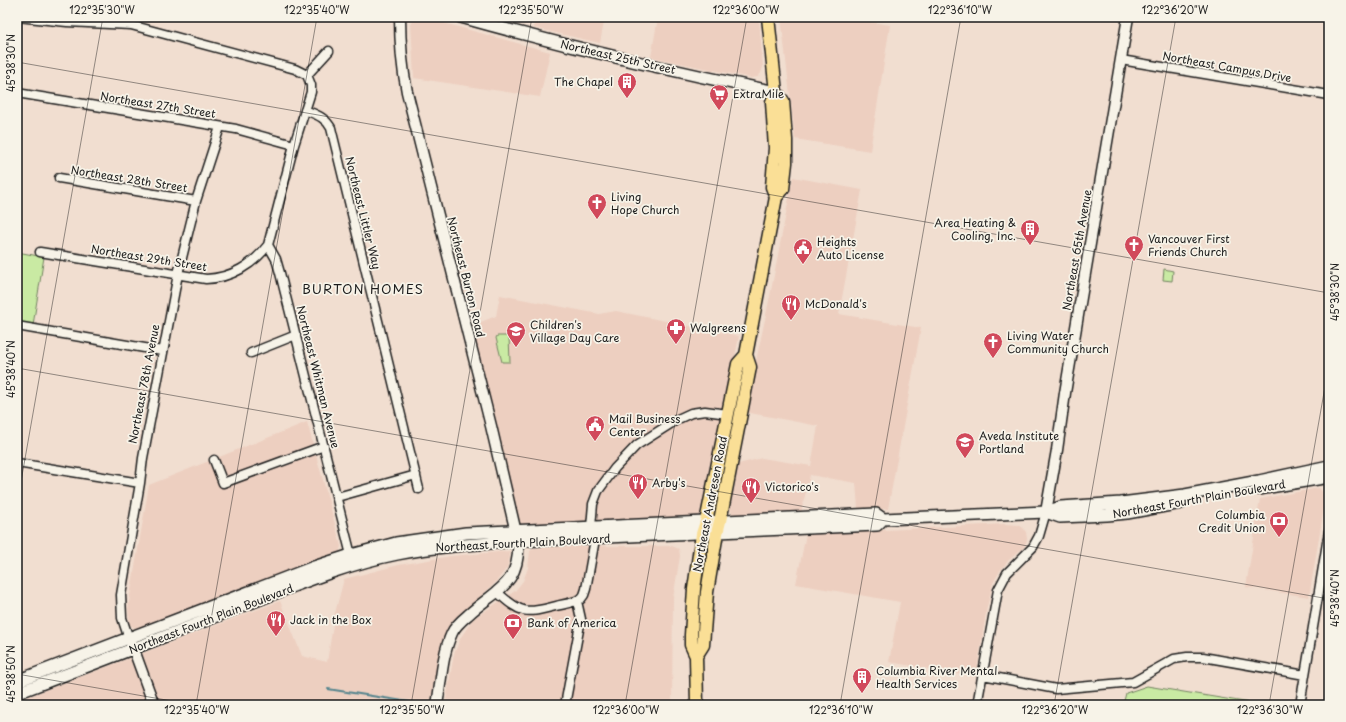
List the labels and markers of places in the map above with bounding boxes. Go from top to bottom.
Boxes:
building icon: The Chapel [616,71,638,99]
place label: The Chapel [554,73,613,90]
supermarket icon: ExtraMile [708,83,730,111]
place label: ExtraMile [733,85,784,102]
place label: Living Hope Church [611,188,679,218]
church icon: Living Hope Church [586,192,608,220]
place label: Area Heating & Cooling, Inc. [934,214,1016,244]
building icon: Area Heating & Cooling, Inc. [1019,218,1041,246]
place label: Vancouver First Friends Church [1148,230,1230,260]
place label: Heights Auto License [817,233,884,263]
church icon: Vancouver First Friends Church [1123,234,1145,262]
public building icon: Heights Auto License [792,237,814,265]
restaurant icon: McDonald's [780,293,802,321]
place label: McDonald's [805,295,867,312]
place label: Children's Village Day Care [530,316,620,346]
pharmacy icon: Walgreens [665,317,687,345]
place label: Walgreens [690,319,746,336]
school or university icon: Children's Village Day Care [505,320,527,348]
place label: Living Water Community Church [1007,327,1109,357]
church icon: Living Water Community Church [982,331,1004,359]
place label: Mail Business Center [609,410,680,440]
public building icon: Mail Business Center [584,414,606,442]
place label: Aveda Institute Portland [979,427,1059,457]
school or university icon: Aveda Institute Portland [954,431,976,459]
restaurant icon: Arby's [627,472,649,500]
place label: Arby's [652,474,685,491]
restaurant icon: Victorico's [740,476,762,504]
place label: Victorico's [765,478,819,495]
place label: Columbia Credit Union [1198,506,1265,536]
bank icon: Columbia Credit Union [1268,510,1290,538]
restaurant icon: Jack in the Box [265,609,287,637]
place label: Jack in the Box [290,611,371,628]
bank icon: Bank of America [502,612,524,640]
place label: Bank of America [527,614,617,631]
place label: Columbia River Mental Health Services [876,662,997,692]
building icon: Columbia River Mental Health Services [851,666,873,694]

